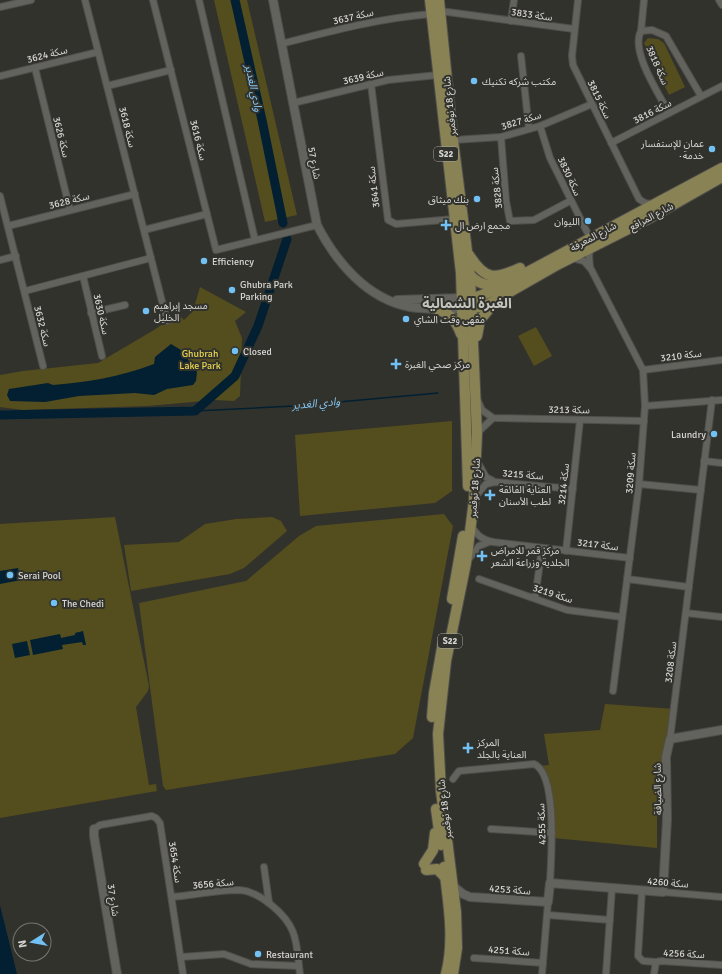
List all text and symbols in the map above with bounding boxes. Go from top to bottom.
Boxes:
street label: سكة 3637 [332,6,375,27]
street label: سكة 3833 [510,6,553,24]
street label: سكة 3624 [26,44,69,66]
street label: سكة 3818 [643,44,671,87]
water label: وادي الغدير [239,62,265,114]
street label: سكة 3639 [342,66,385,87]
street label: شارع 18 نوفمبر [441,75,460,137]
marker: مكتب شركه تكنيك [469,76,479,86]
place label: مكتب شركه تكنيك [482,76,556,88]
street label: سكة 3815 [585,78,614,121]
street label: سكة 3816 [631,97,674,127]
street label: سكة 3618 [116,106,138,149]
street label: سكة 3827 [500,109,543,133]
street label: سكة 3626 [50,116,72,159]
street label: سكة 3616 [187,119,209,162]
place label: عمان للإستفسار -خدمة [640,138,704,162]
marker: عمان للإستفسار -خدمة [707,144,717,154]
street label: شارع 57 [304,146,323,181]
road number: S22 [434,147,458,161]
street label: سكة 3830 [555,155,583,198]
street label: سكة 3641 [365,165,382,208]
street label: سكة 3828 [489,166,505,209]
street label: سكة 3628 [48,190,91,212]
place label: بنك ميثاق [428,194,469,206]
marker: بنك ميثاق [472,194,482,204]
street label: شارع المرافع [627,200,676,234]
place label: الليوان [554,216,580,228]
marker: الليوان [583,216,593,226]
marker: مجمع ارض ال [440,219,452,231]
place label: مجمع ارض ال [455,220,510,233]
street label: شارع المعرفة [568,220,619,255]
marker: Efficiency [199,256,209,266]
place label: Efficiency [212,256,254,268]
place label: Ghubra Park Parking [240,279,293,303]
marker: Ghubra Park Parking [227,285,237,295]
street label: سكة 3630 [91,293,112,336]
district label: الغبرة الشمالية [422,295,512,312]
place label: مسجد إبراهيم الخليل [154,300,208,324]
street label: سكة 3632 [31,305,53,348]
marker: مسجد إبراهيم الخليل [141,306,151,316]
marker: مقهى وقت الشاي [401,314,411,324]
place label: مقهى وقت الشاي [414,314,485,327]
marker: Closed [230,346,240,356]
place label: Closed [243,346,272,358]
street label: سكة 3210 [660,347,703,364]
park label: Ghubrah Lake Park [179,348,221,372]
marker: مركز صحي الغبرة [390,358,402,370]
place label: مركز صحي الغبرة [405,359,470,372]
water label: وادي الغدير [290,395,341,415]
street label: سكة 3213 [548,404,590,416]
place label: Laundry [671,429,706,441]
marker: Laundry [709,429,719,439]
street label: سكة 3209 [623,452,639,494]
street label: شارع 18 نوفمبر [467,458,484,519]
street label: سكة 3214 [556,463,572,505]
street label: سكة 3215 [502,467,544,483]
place label: العناية الفائقة لطب الأسنان [499,484,551,508]
marker: العناية الفائقة لطب الأسنان [484,489,496,501]
street label: سكة 3217 [577,537,619,554]
place label: مركز قمر للامراض الجلدية وزراعة الشعر [490,545,569,569]
marker: مركز قمر للامراض الجلدية وزراعة الشعر [476,550,488,562]
marker: Serai Pool [5,570,15,580]
place label: Serai Pool [18,570,61,582]
street label: سكة 3219 [531,582,574,606]
marker: The Chedi [49,598,59,608]
place label: The Chedi [62,598,104,610]
road number: S22 [438,634,462,648]
street label: سكة 3208 [663,641,680,683]
place label: المركز العناية بالجلد [476,737,526,761]
marker: المركز العناية بالجلد [462,742,474,754]
street label: شارع الضيافة [652,763,665,815]
street label: شارع 18 نوفمبر [435,778,456,840]
street label: سكة 4255 [535,803,549,845]
street label: سكة 3654 [166,841,184,884]
street label: سكة 4260 [647,875,689,891]
street label: سكة 3656 [192,876,234,892]
street label: شارع 37 [104,883,122,917]
street label: سكة 4253 [489,883,531,897]
north arrow [12,922,52,962]
text: N [16,939,30,949]
street label: سكة 4251 [488,944,530,958]
street label: سكة 4256 [663,947,705,961]
marker: Restaurant [253,949,263,959]
place label: Restaurant [266,949,313,961]

